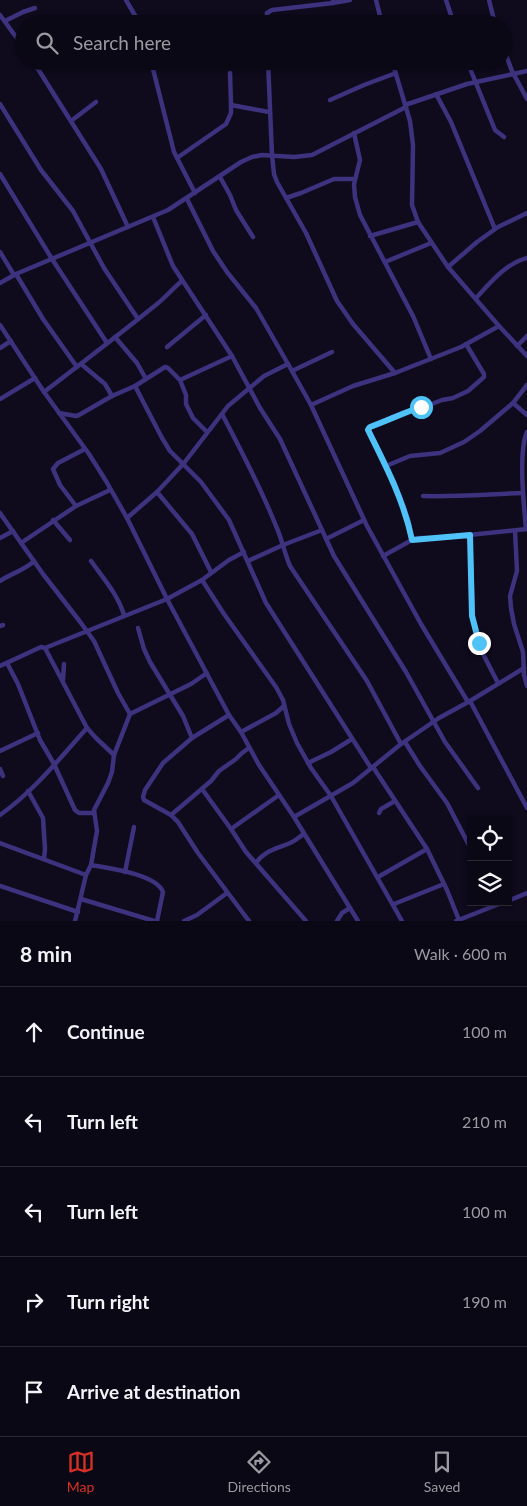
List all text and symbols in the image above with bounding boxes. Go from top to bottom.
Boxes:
search box [15,15,512,70]
icon: search [33,29,61,57]
text: Search here [73,31,171,54]
route start [410,396,433,419]
route end [468,632,491,655]
map controls [467,816,512,906]
button: locate [467,816,512,861]
button: layers [467,861,512,906]
text: 8 min [20,941,72,966]
text: Walk · 600 m [414,944,507,963]
icon: ahead [20,1018,48,1046]
text: Continue [67,1020,145,1043]
text: 100 m [462,1022,507,1041]
icon: left [20,1108,48,1136]
text: Turn left [67,1110,138,1133]
text: 210 m [462,1112,507,1131]
icon: left [20,1198,48,1226]
text: Turn left [67,1200,138,1223]
text: 100 m [462,1202,507,1221]
icon: right [20,1288,48,1316]
text: Turn right [67,1290,149,1313]
text: 190 m [462,1292,507,1311]
icon: arrive [20,1378,48,1406]
text: Arrive at destination [67,1380,240,1403]
tab: Map [67,1448,95,1495]
tab: Directions [228,1448,291,1495]
tab: Saved [424,1448,460,1495]

